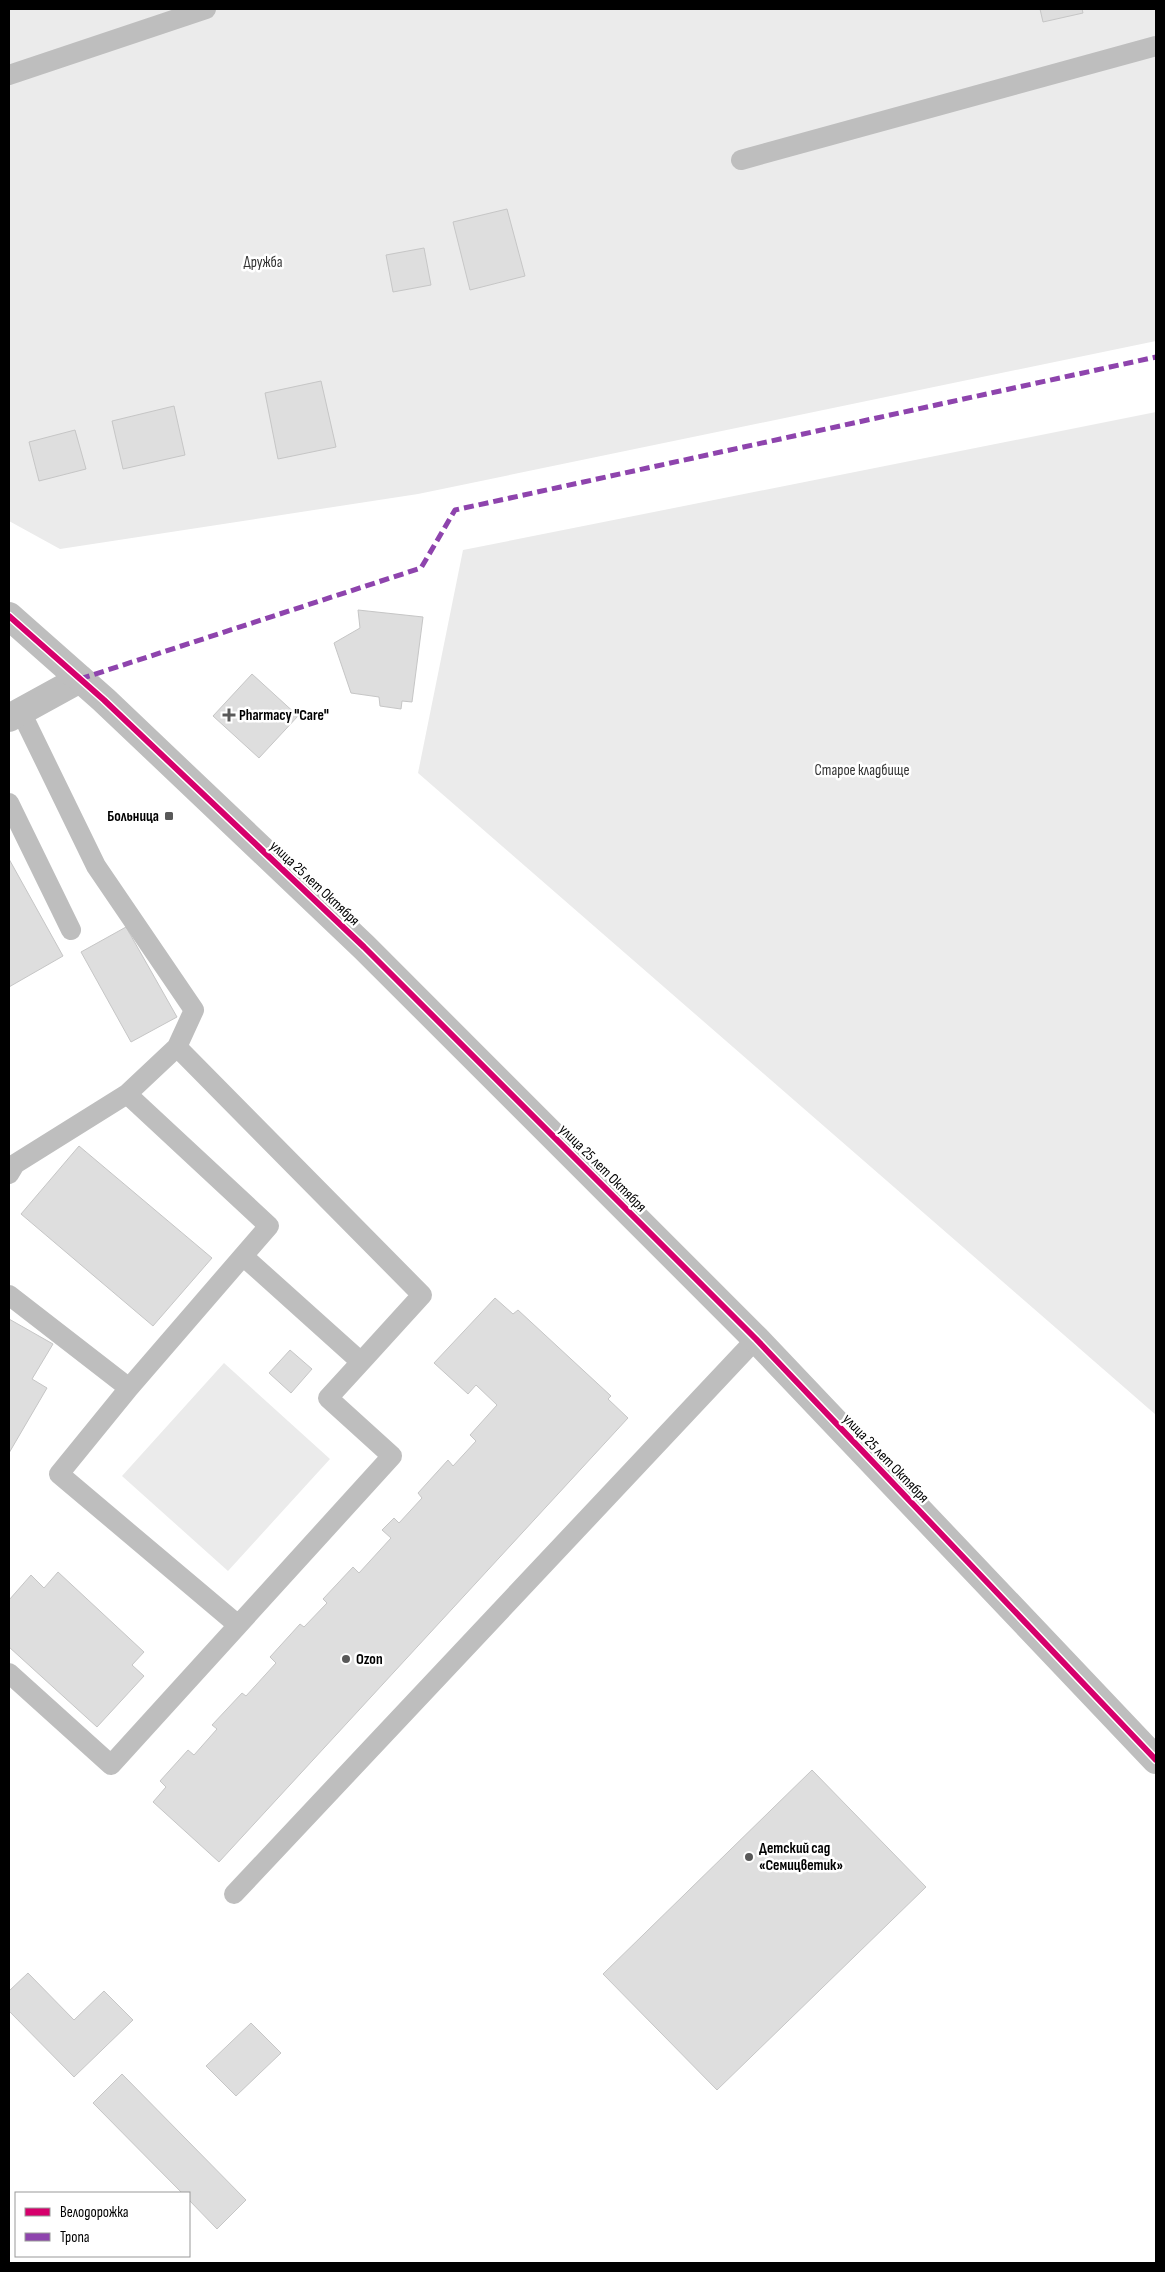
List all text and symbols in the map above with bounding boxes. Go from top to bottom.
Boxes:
park label: Дружба [243,253,283,272]
place label: Pharmacy "Care" [239,706,329,725]
marker: Pharmacy "Care" [223,709,235,721]
park label: Старое кладбище [815,761,909,780]
place label: Больница [107,807,159,826]
marker: Больница [163,810,175,822]
street label: улица 25 лет Октября [266,837,364,930]
street label: улица 25 лет Октября [555,1120,651,1216]
street label: улица 25 лет Октября [838,1410,933,1507]
place label: Ozon [356,1650,383,1669]
marker: Ozon [340,1653,352,1665]
place label: Детский сад «Семицветик» [759,1839,843,1875]
marker: Детский сад «Семицветик» [743,1851,755,1863]
legend [15,2192,190,2257]
text: Велодорожка [60,2203,129,2222]
text: Тропа [60,2228,90,2247]

